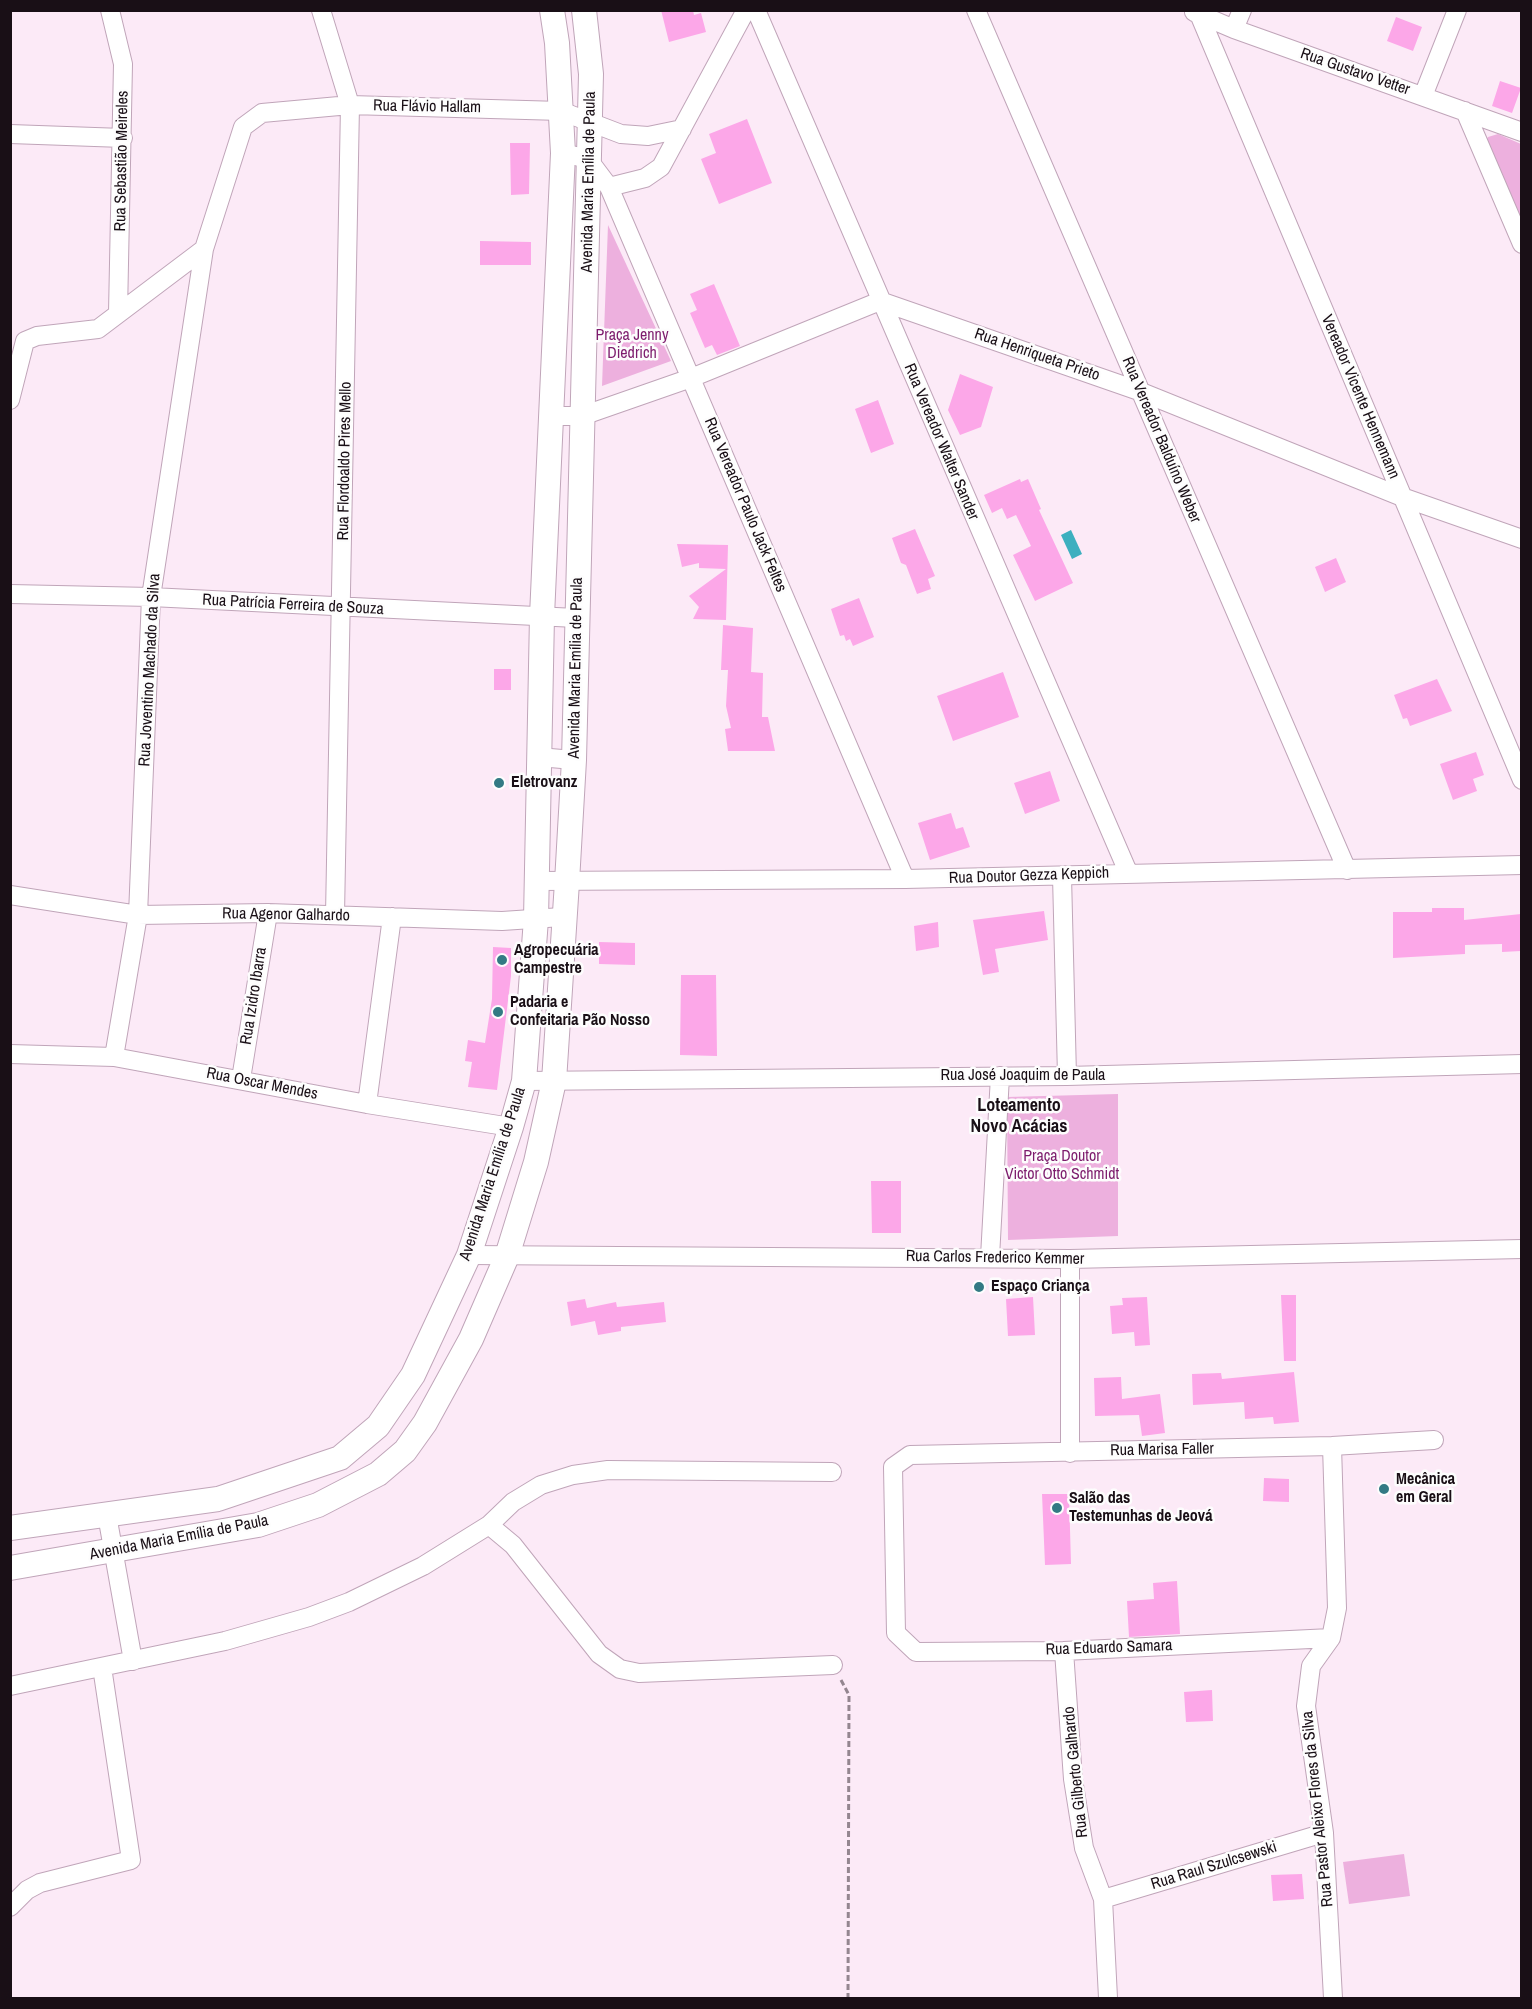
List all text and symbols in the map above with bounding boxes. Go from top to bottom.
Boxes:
street label: Rua Gustavo Vetter [1298,44,1412,100]
street label: Rua Sebastião Meireles [111,90,133,232]
street label: Avenida Maria Emília de Paula [578,91,600,273]
street label: Rua Flávio Hallam [373,96,481,118]
street label: Vereador Vicente Hennemann [1317,312,1403,482]
street label: Rua Henriqueta Prieto [972,325,1102,385]
park label: Praça Jenny Diedrich [596,326,668,364]
street label: Rua Vereador Balduíno Weber [1117,354,1205,526]
street label: Rua Vereador Walter Sander [899,361,983,523]
street label: Rua Flordoaldo Pires Mello [334,381,356,541]
street label: Rua Vereador Paulo Jack Feltes [700,415,790,595]
street label: Rua Joventino Machado da Silva [135,573,165,767]
street label: Avenida Maria Emília de Paula [565,577,587,759]
street label: Rua Patrícia Ferreira de Souza [202,591,384,619]
place label: Eletrovanz [511,773,577,793]
marker: Eletrovanz [492,776,506,790]
street label: Rua Doutor Gezza Keppich [948,864,1110,888]
street label: Rua Agenor Galhardo [222,904,350,926]
place label: Agropecuária Campestre [514,941,599,979]
street label: Rua Izidro Ibarra [237,946,271,1046]
marker: Agropecuária Campestre [495,953,509,967]
place label: Padaria e Confeitaria Pão Nosso [510,993,650,1031]
marker: Padaria e Confeitaria Pão Nosso [491,1005,505,1019]
street label: Rua Oscar Mendes [205,1064,319,1104]
street label: Rua José Joaquim de Paula [941,1066,1105,1086]
street label: Avenida Maria Emília de Paula [456,1085,530,1263]
district label: Loteamento Novo Acácias [971,1095,1067,1138]
park label: Praça Doutor Victor Otto Schmidt [1005,1147,1119,1185]
street label: Rua Carlos Frederico Kemmer [906,1247,1084,1269]
place label: Espaço Criança [991,1277,1089,1297]
marker: Espaço Criança [972,1280,986,1294]
street label: Rua Marisa Faller [1110,1439,1214,1461]
place label: Mecânica em Geral [1396,1470,1455,1508]
marker: Mecânica em Geral [1377,1482,1391,1496]
place label: Salão das Testemunhas de Jeová [1069,1489,1212,1527]
marker: Salão das Testemunhas de Jeová [1050,1501,1064,1515]
street label: Avenida Maria Emília de Paula [88,1511,270,1565]
street label: Rua Eduardo Samara [1045,1636,1173,1660]
street label: Rua Gilberto Galhardo [1060,1705,1092,1839]
street label: Rua Pastor Aleixo Flores da Silva [1298,1710,1338,1908]
street label: Rua Raul Szulcsewski [1149,1838,1279,1894]

